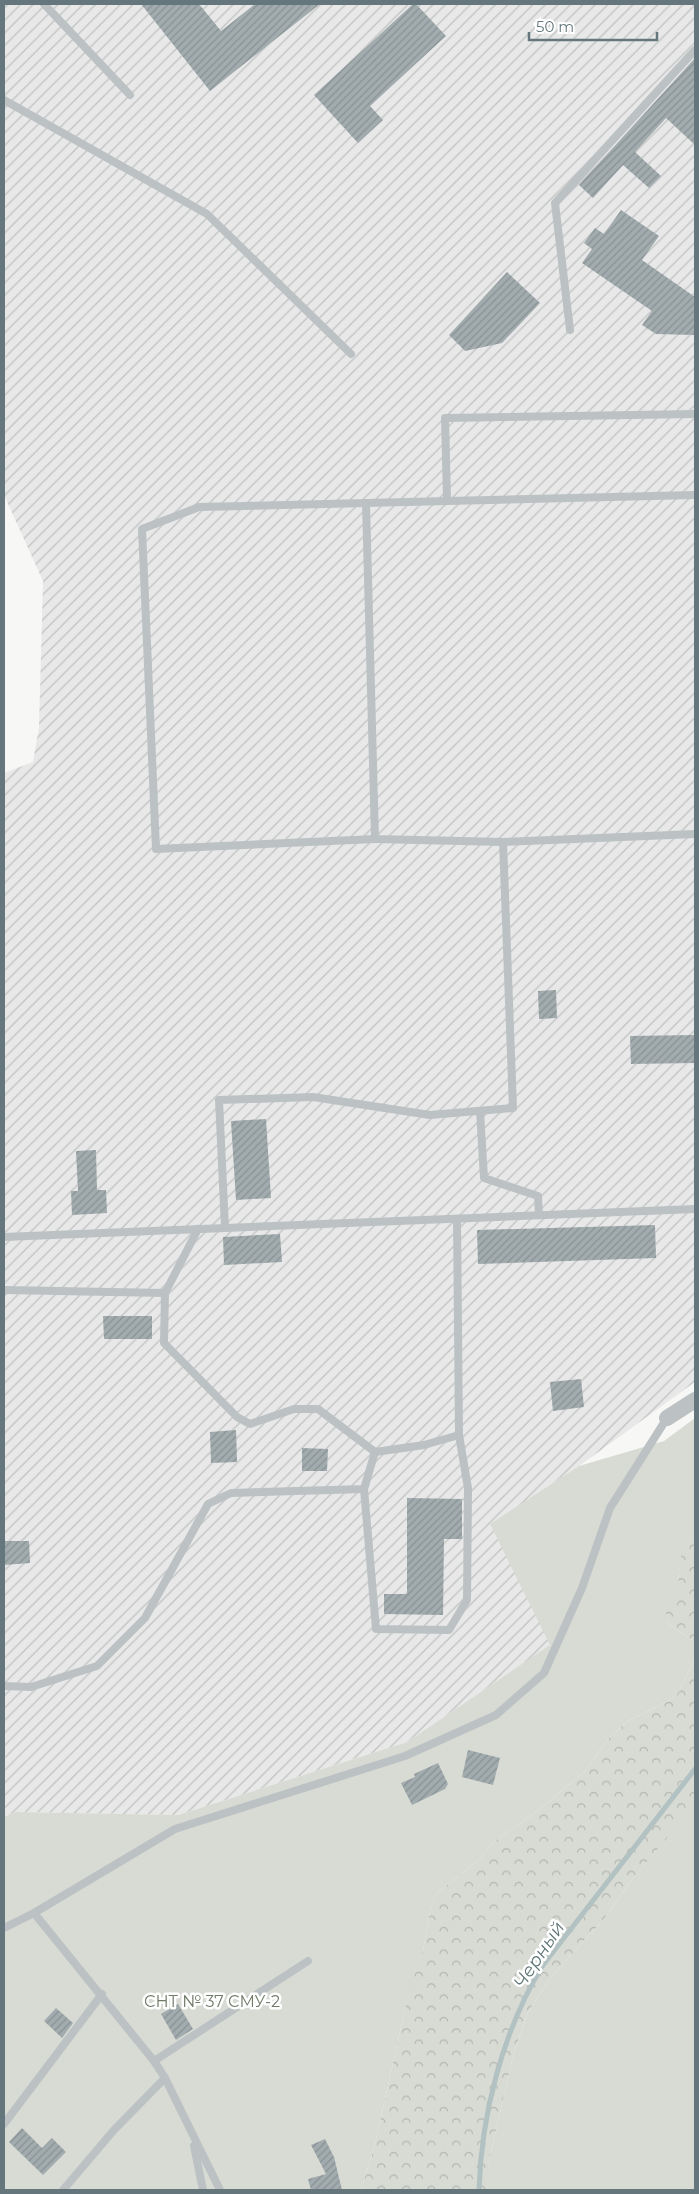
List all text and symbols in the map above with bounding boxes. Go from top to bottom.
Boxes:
scale bar [529,10,656,42]
text: 50 m [536,17,574,36]
water label: Черный [509,1918,569,1992]
park label: СНТ № 37 СМУ-2 [144,1992,280,2011]

